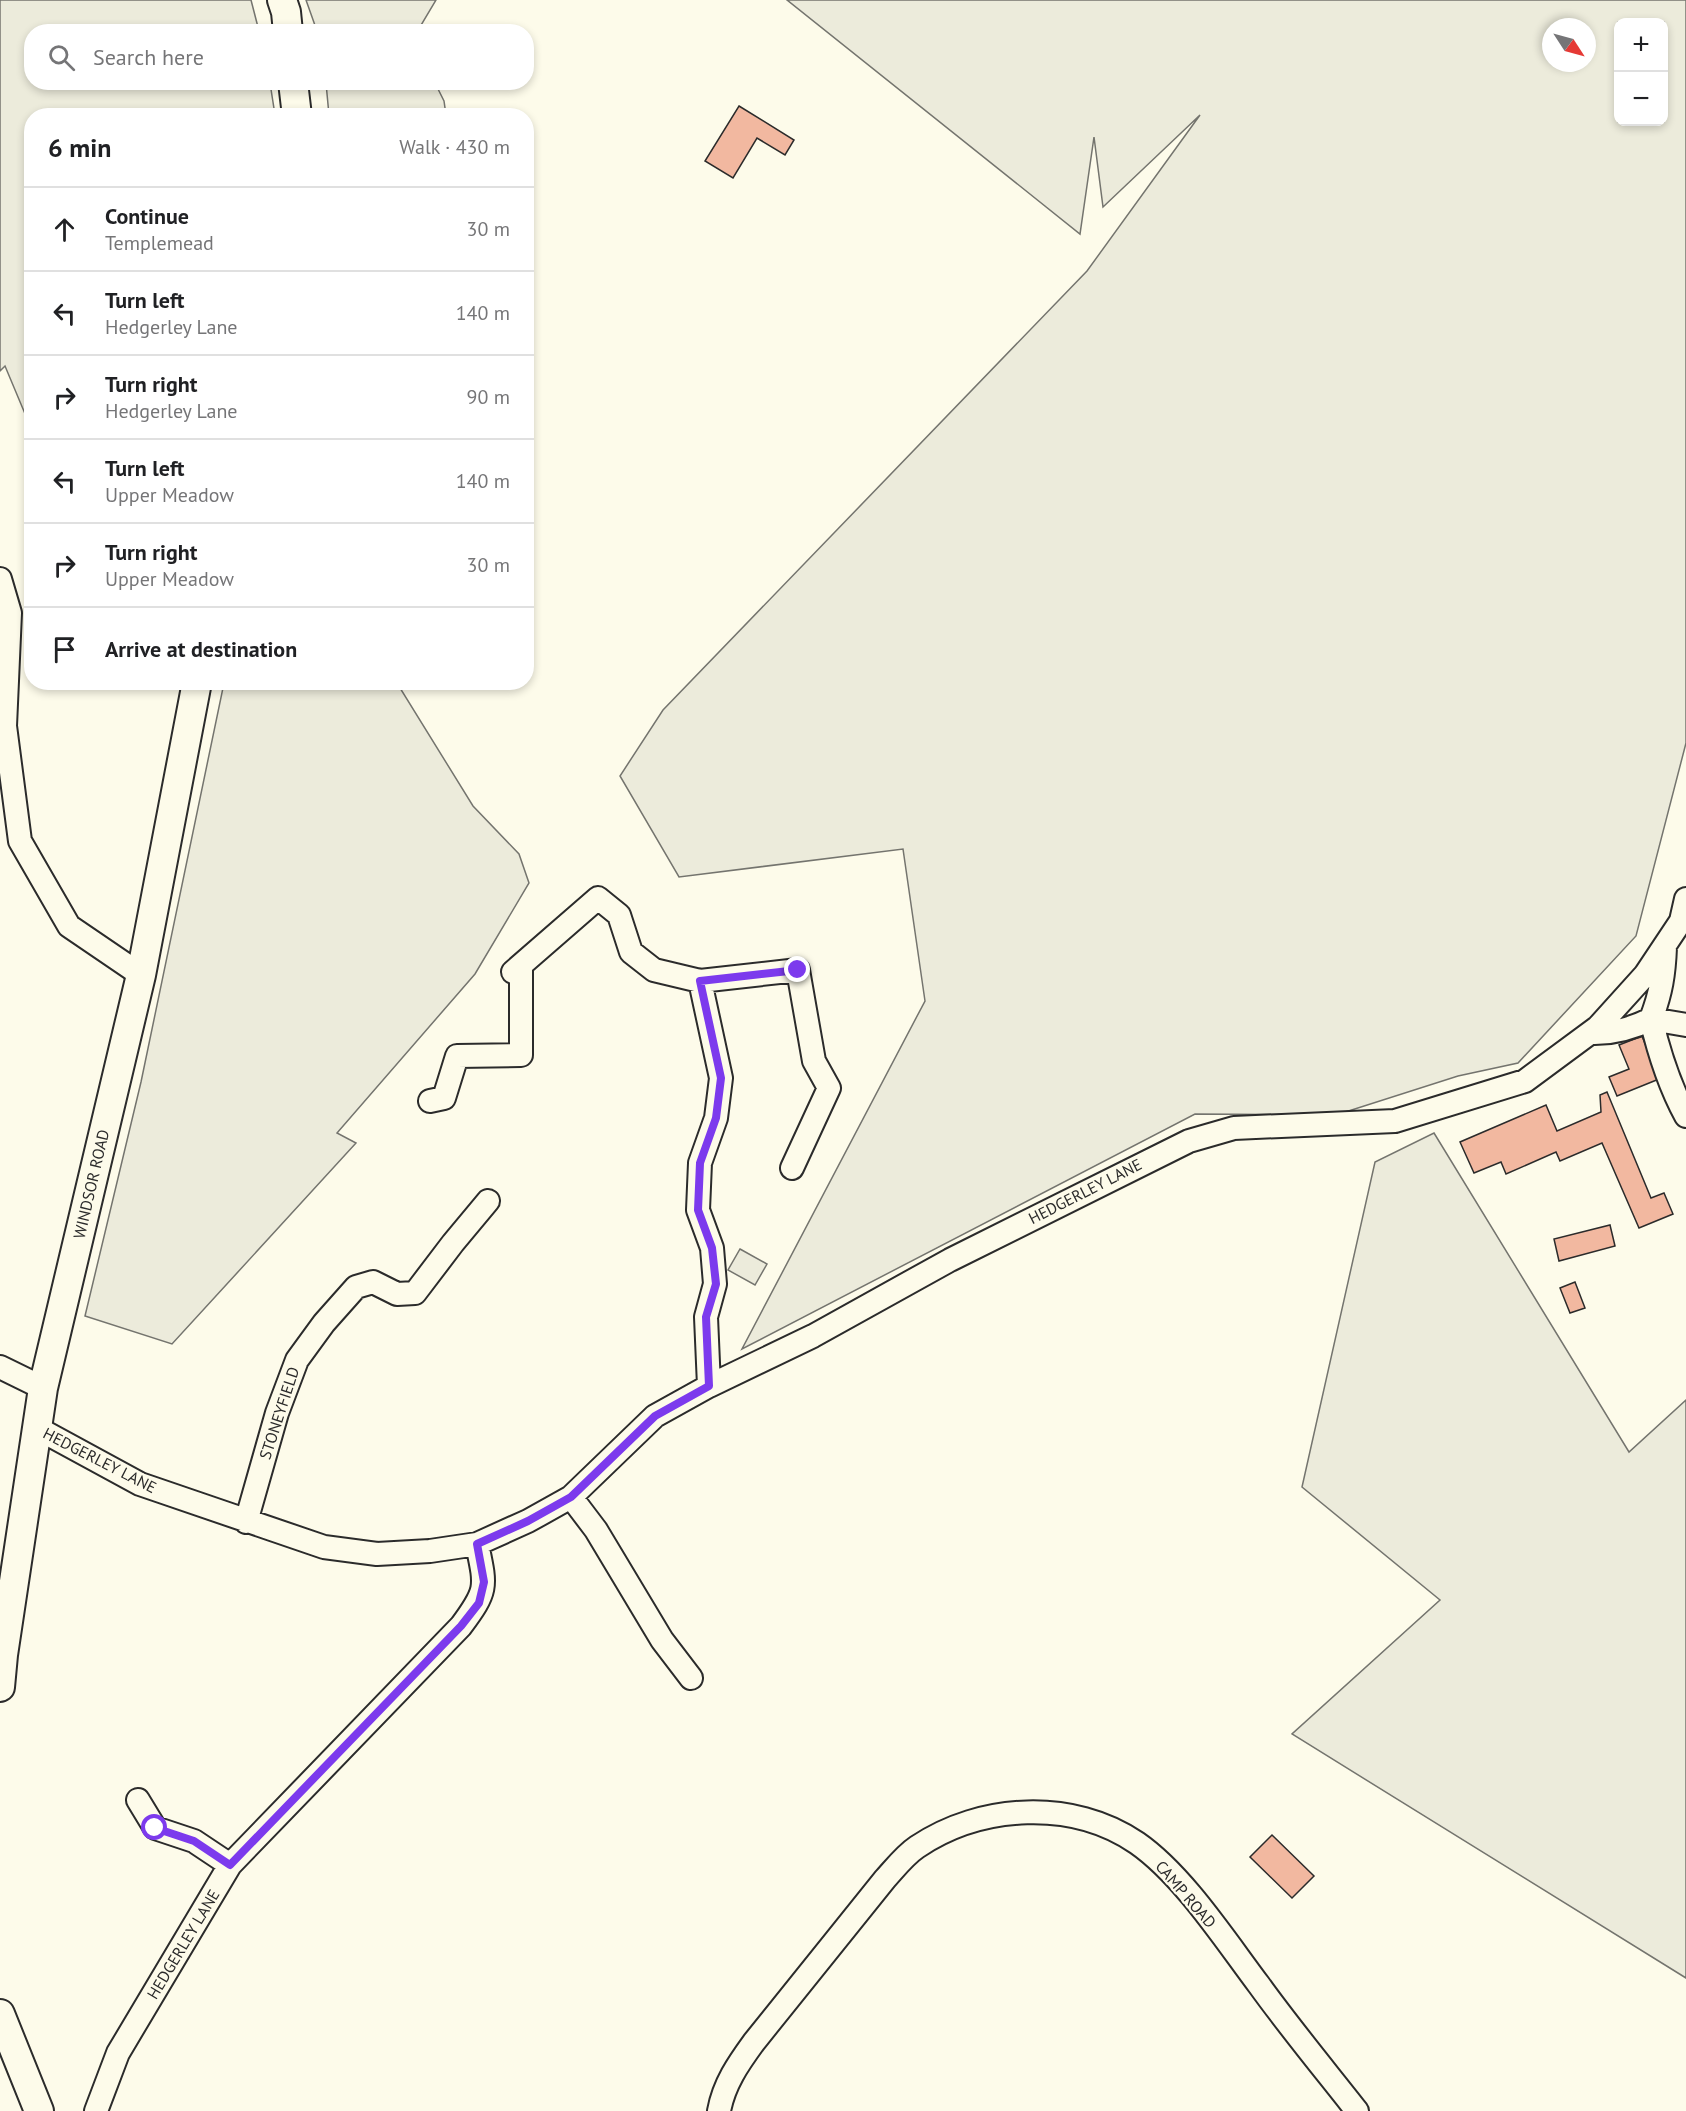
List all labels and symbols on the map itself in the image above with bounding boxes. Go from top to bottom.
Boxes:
north arrow [1542,18,1596,72]
route end [784,956,810,982]
street label: WINDSOR ROAD [69,1127,113,1241]
street label: HEDGERLEY LANE [1025,1154,1145,1228]
street label: STONEYFIELD [255,1364,303,1462]
street label: HEDGERLEY LANE [40,1423,160,1497]
route start [141,1814,167,1840]
street label: CAMP ROAD [1151,1856,1221,1932]
street label: HEDGERLEY LANE [142,1886,224,2002]

